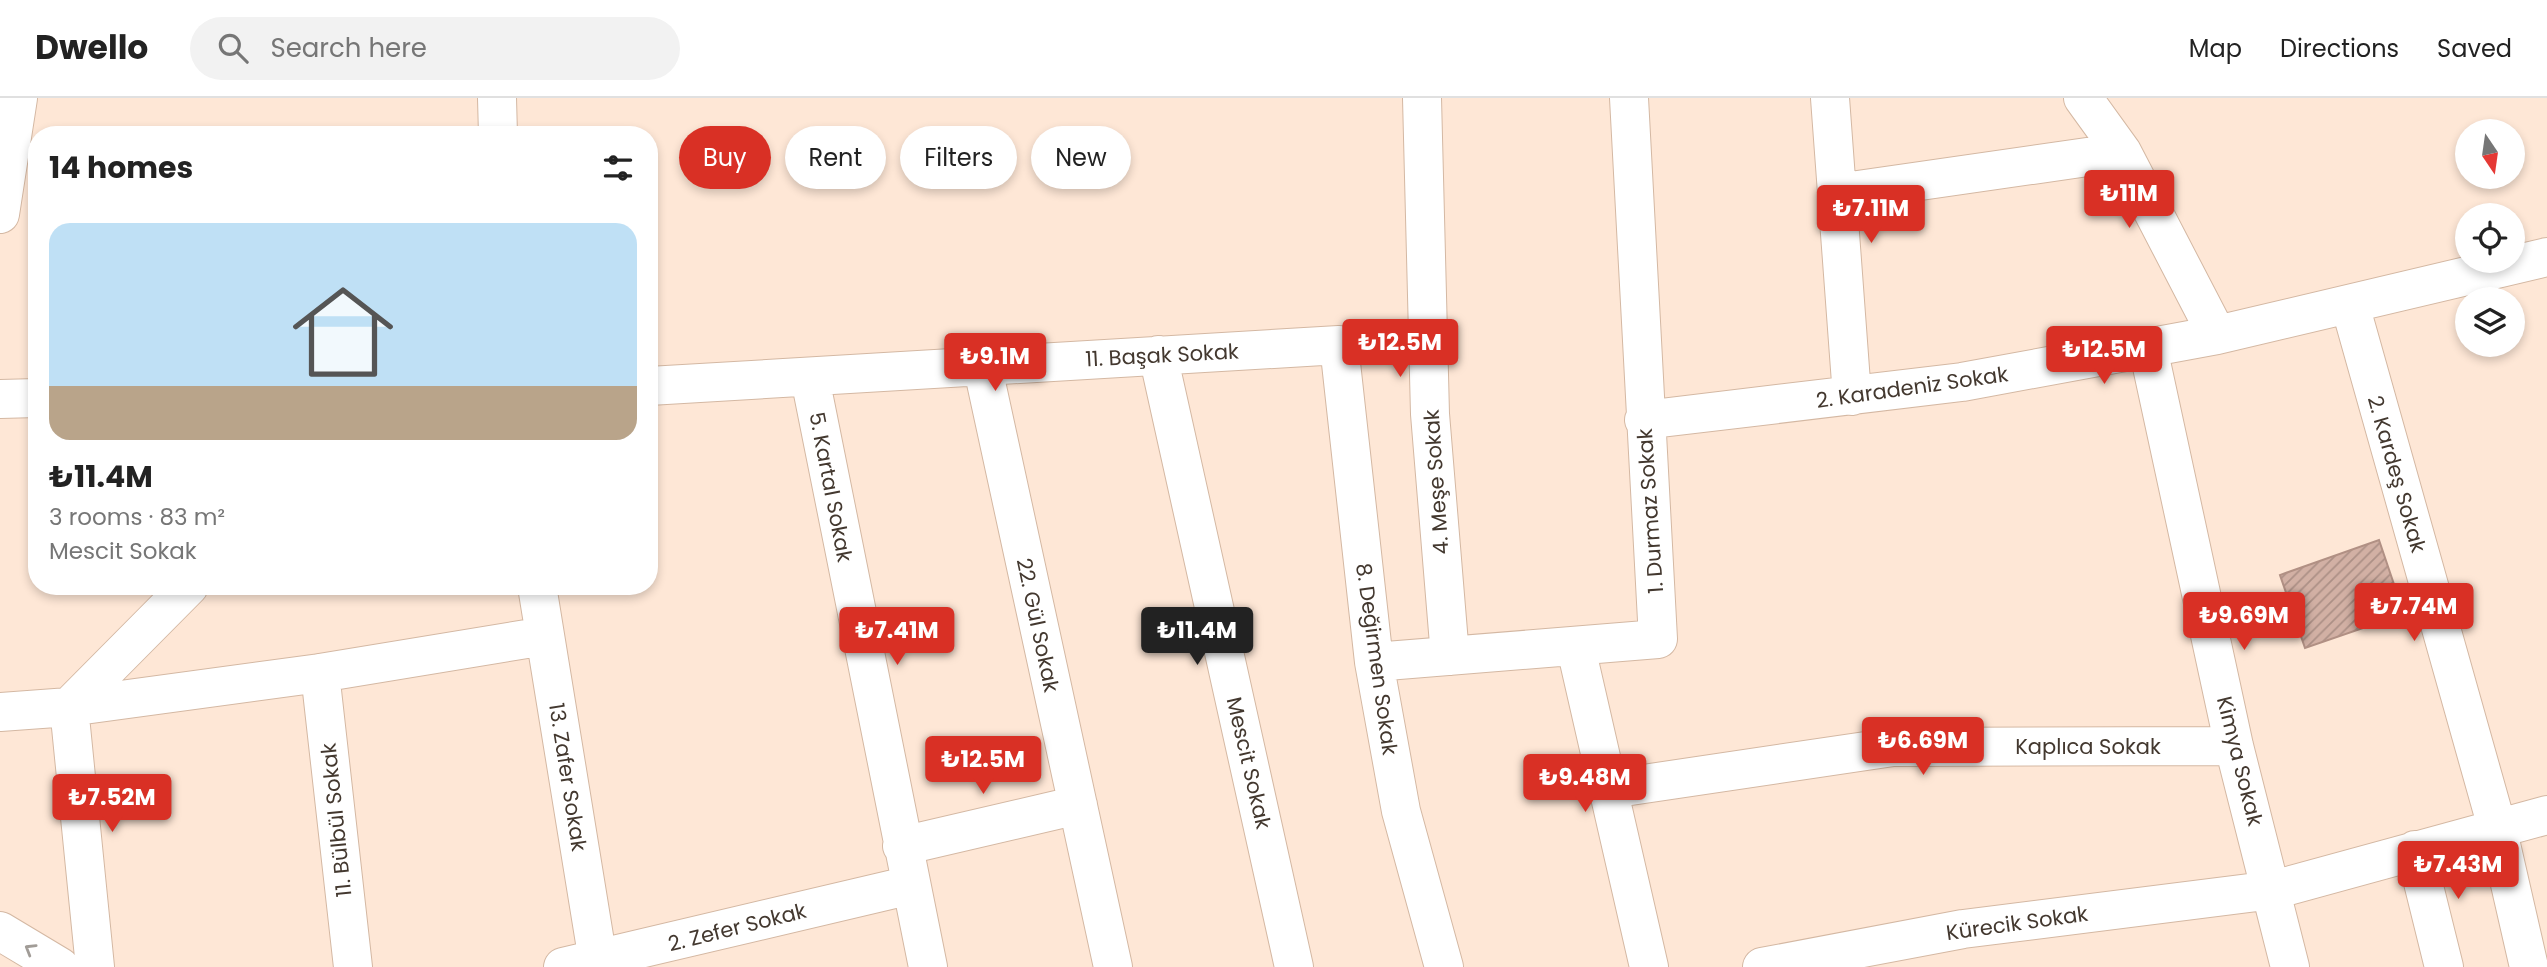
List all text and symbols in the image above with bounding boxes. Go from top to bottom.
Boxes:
search box [190,17,680,80]
text: Dwello [35,24,148,71]
icon: search [214,29,252,67]
text: Search here [270,30,427,66]
text: Map [2189,32,2242,65]
text: Directions [2280,32,2399,65]
text: Saved [2437,32,2512,65]
north arrow [2455,119,2525,189]
map controls [2455,119,2525,357]
chip: Buy [679,126,771,189]
chip: Rent [785,126,886,189]
chip: Filters [900,126,1017,189]
chip: New [1031,126,1131,189]
text: 14 homes [49,146,193,189]
icon: filters [599,149,637,187]
pin: ₺11M [2088,170,2170,230]
text: ₺11M [2100,177,2158,209]
pin: ₺7.11M [1814,186,1928,245]
text: ₺7.11M [1833,192,1909,224]
button: locate [2455,203,2525,273]
icon: home [280,269,406,395]
button: layers [2455,287,2525,357]
pin: ₺12.5M [1343,320,1457,379]
text: ₺12.5M [1358,326,1442,358]
pin: ₺12.5M [2047,327,2161,386]
text: ₺12.5M [2062,333,2146,365]
pin: ₺9.1M [946,334,1044,393]
street label: 11. Başak Sokak [1084,336,1240,374]
text: ₺9.1M [960,340,1030,372]
street label: 2. Karadeniz Sokak [1814,359,2010,415]
street label: 2. Kardeş Sokak [2361,392,2433,556]
street label: 4. Meşe Sokak [1416,408,1456,556]
street label: 5. Kartal Sokak [802,410,860,565]
street label: 1. Durmaz Sokak [1630,427,1670,595]
text: ₺11.4M [49,455,153,498]
text: 3 rooms · 83 m² [49,501,225,533]
text: Mescit Sokak [49,535,197,567]
street label: 22. Gül Sokak [1010,555,1066,695]
street label: 8. Değirmen Sokak [1349,561,1405,757]
pin: ₺7.74M [2357,584,2471,643]
text: ₺7.74M [2371,590,2457,622]
pin: ₺9.69M [2187,592,2301,652]
text: ₺9.69M [2199,599,2289,631]
pin: ₺7.41M [840,608,954,667]
pin: ₺11.4M [1140,608,1254,667]
text: ₺7.41M [855,614,939,646]
text: ₺11.4M [1157,614,1237,646]
street label: Kimya Sokak [2210,693,2270,829]
street label: Mescit Sokak [1220,694,1278,832]
street label: 13. Zafer Sokak [542,701,594,853]
pin: ₺6.69M [1866,718,1980,777]
text: ₺6.69M [1878,724,1968,756]
street label: Kaplıca Sokak [2015,732,2161,761]
pin: ₺12.5M [926,736,1040,796]
street label: 11. Bülbül Sokak [313,741,359,899]
text: ₺12.5M [941,743,1025,775]
pin: ₺9.48M [1528,754,1642,814]
text: ₺9.48M [1539,761,1631,793]
pin: ₺7.52M [55,774,169,834]
text: ₺7.52M [68,781,156,813]
pin: ₺7.43M [2401,842,2515,901]
text: ₺7.43M [2414,848,2502,880]
street label: 2. Zefer Sokak [665,896,809,958]
street label: Kürecik Sokak [1944,899,2090,947]
one-way arrow [25,944,38,957]

